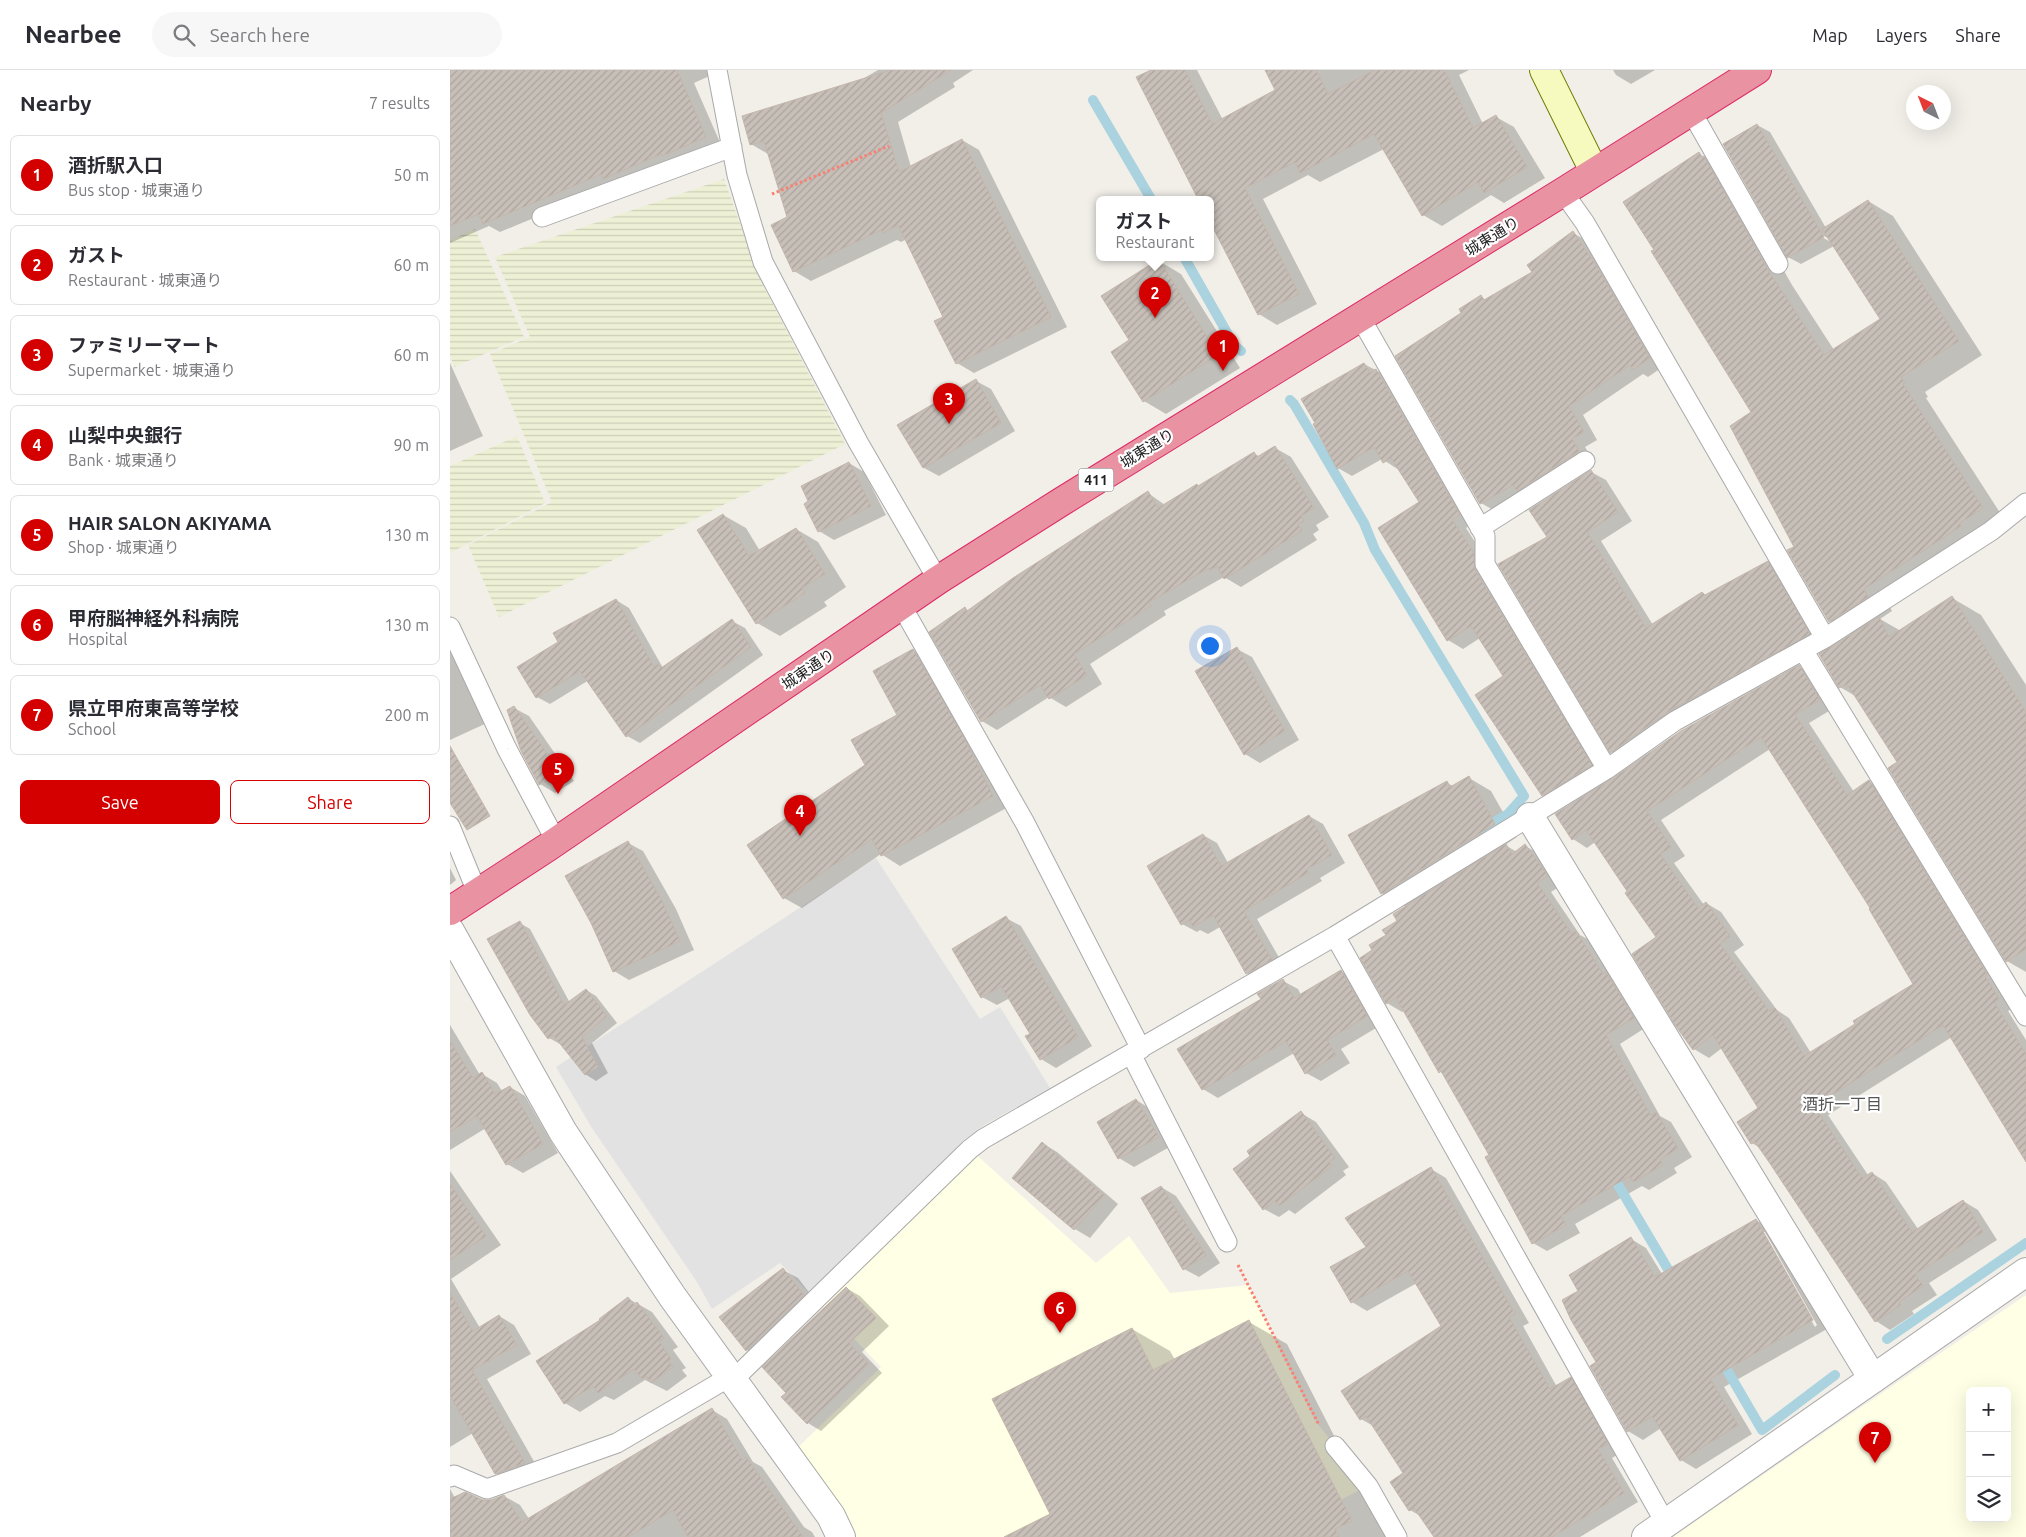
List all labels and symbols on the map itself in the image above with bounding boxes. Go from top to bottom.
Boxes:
north arrow [1906,85,1951,130]
street label: 城東通り [1462,213,1522,259]
pin: 2 [1139,277,1171,318]
pin: 1 [1207,330,1239,371]
pin: 3 [933,383,965,424]
street label: 城東通り [1117,425,1177,471]
road number: 411 [1078,468,1114,492]
your location [1197,633,1223,659]
street label: 城東通り [778,645,838,693]
pin: 5 [542,753,574,794]
pin: 4 [784,795,816,836]
district label: 酒折一丁目 [1802,1095,1882,1113]
pin: 6 [1044,1292,1076,1333]
pin: 7 [1859,1422,1891,1463]

